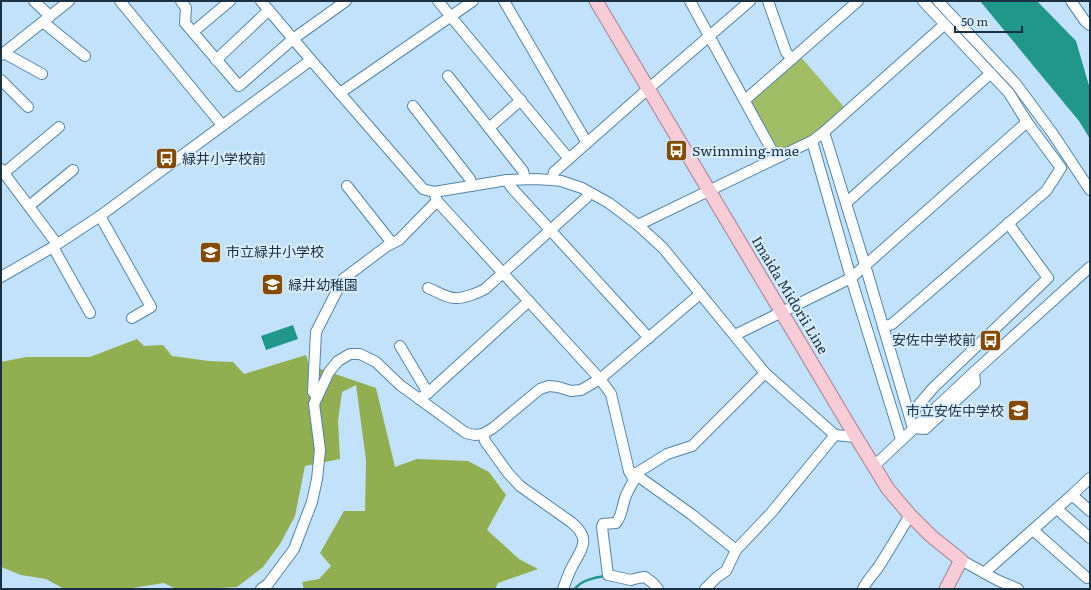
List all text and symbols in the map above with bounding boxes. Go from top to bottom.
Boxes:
scale bar [955,8,1022,34]
text: 50 m [961,12,988,30]
bus stop icon: Swimming-mae [663,138,689,164]
place label: Swimming-mae [692,140,799,160]
bus stop icon: 緑井小学校前 [154,146,180,172]
place label: 緑井小学校前 [182,148,266,168]
street label: Imaida Midorii Line [748,232,834,357]
school or university icon: 市立緑井小学校 [197,239,223,265]
place label: 市立緑井小学校 [226,241,324,261]
school or university icon: 緑井幼稚園 [259,272,285,298]
place label: 緑井幼稚園 [288,274,358,294]
bus stop icon: 安佐中学校前 [978,327,1004,353]
place label: 安佐中学校前 [892,329,976,349]
school or university icon: 市立安佐中学校 [1006,398,1032,424]
place label: 市立安佐中学校 [906,400,1004,420]

